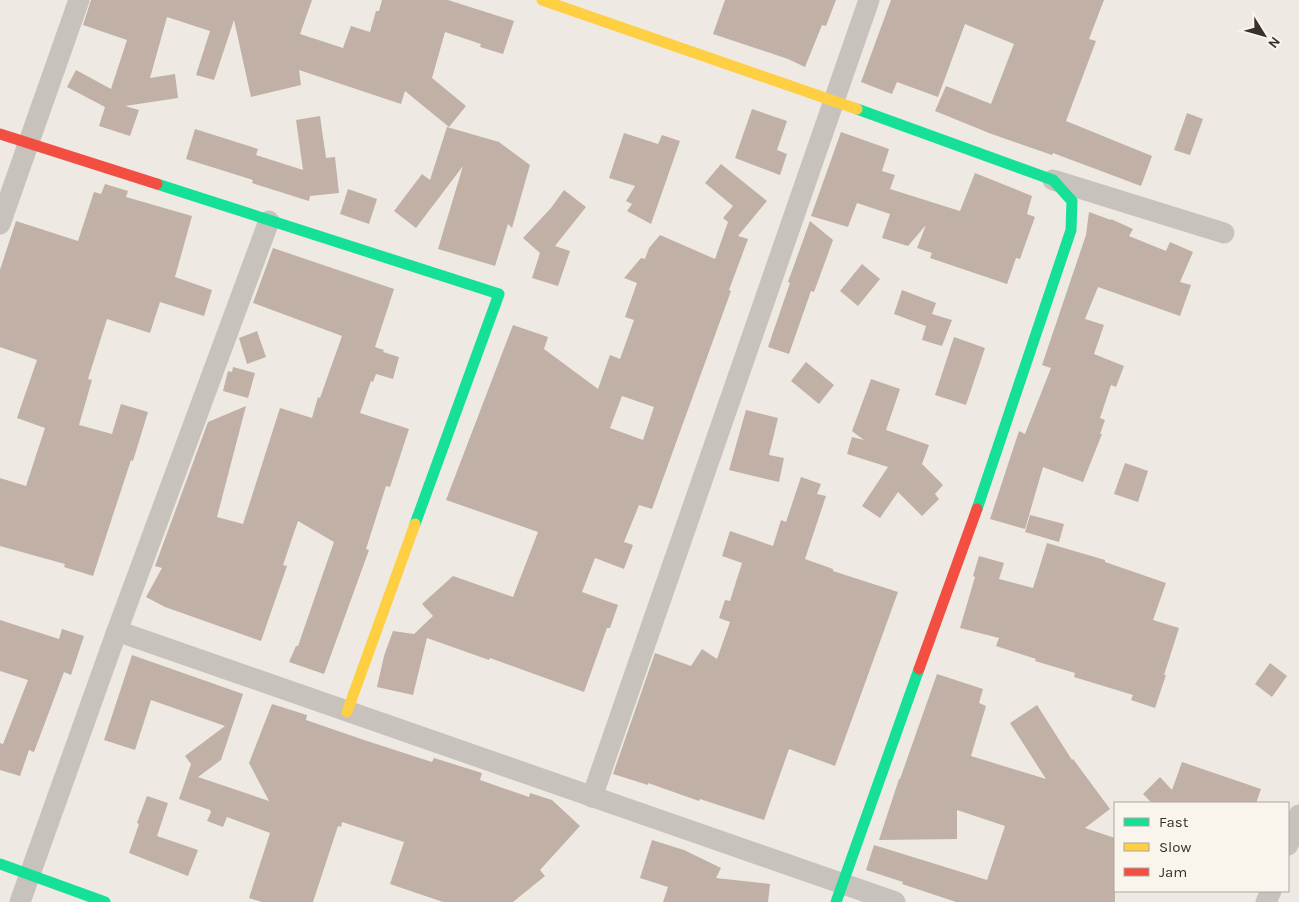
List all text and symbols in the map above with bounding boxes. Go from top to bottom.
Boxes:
north arrow [1239,10,1289,60]
text: N [1264,33,1284,52]
legend [1114,802,1289,892]
text: Fast [1159,813,1189,831]
text: Slow [1159,838,1191,856]
text: Jam [1159,863,1187,881]

